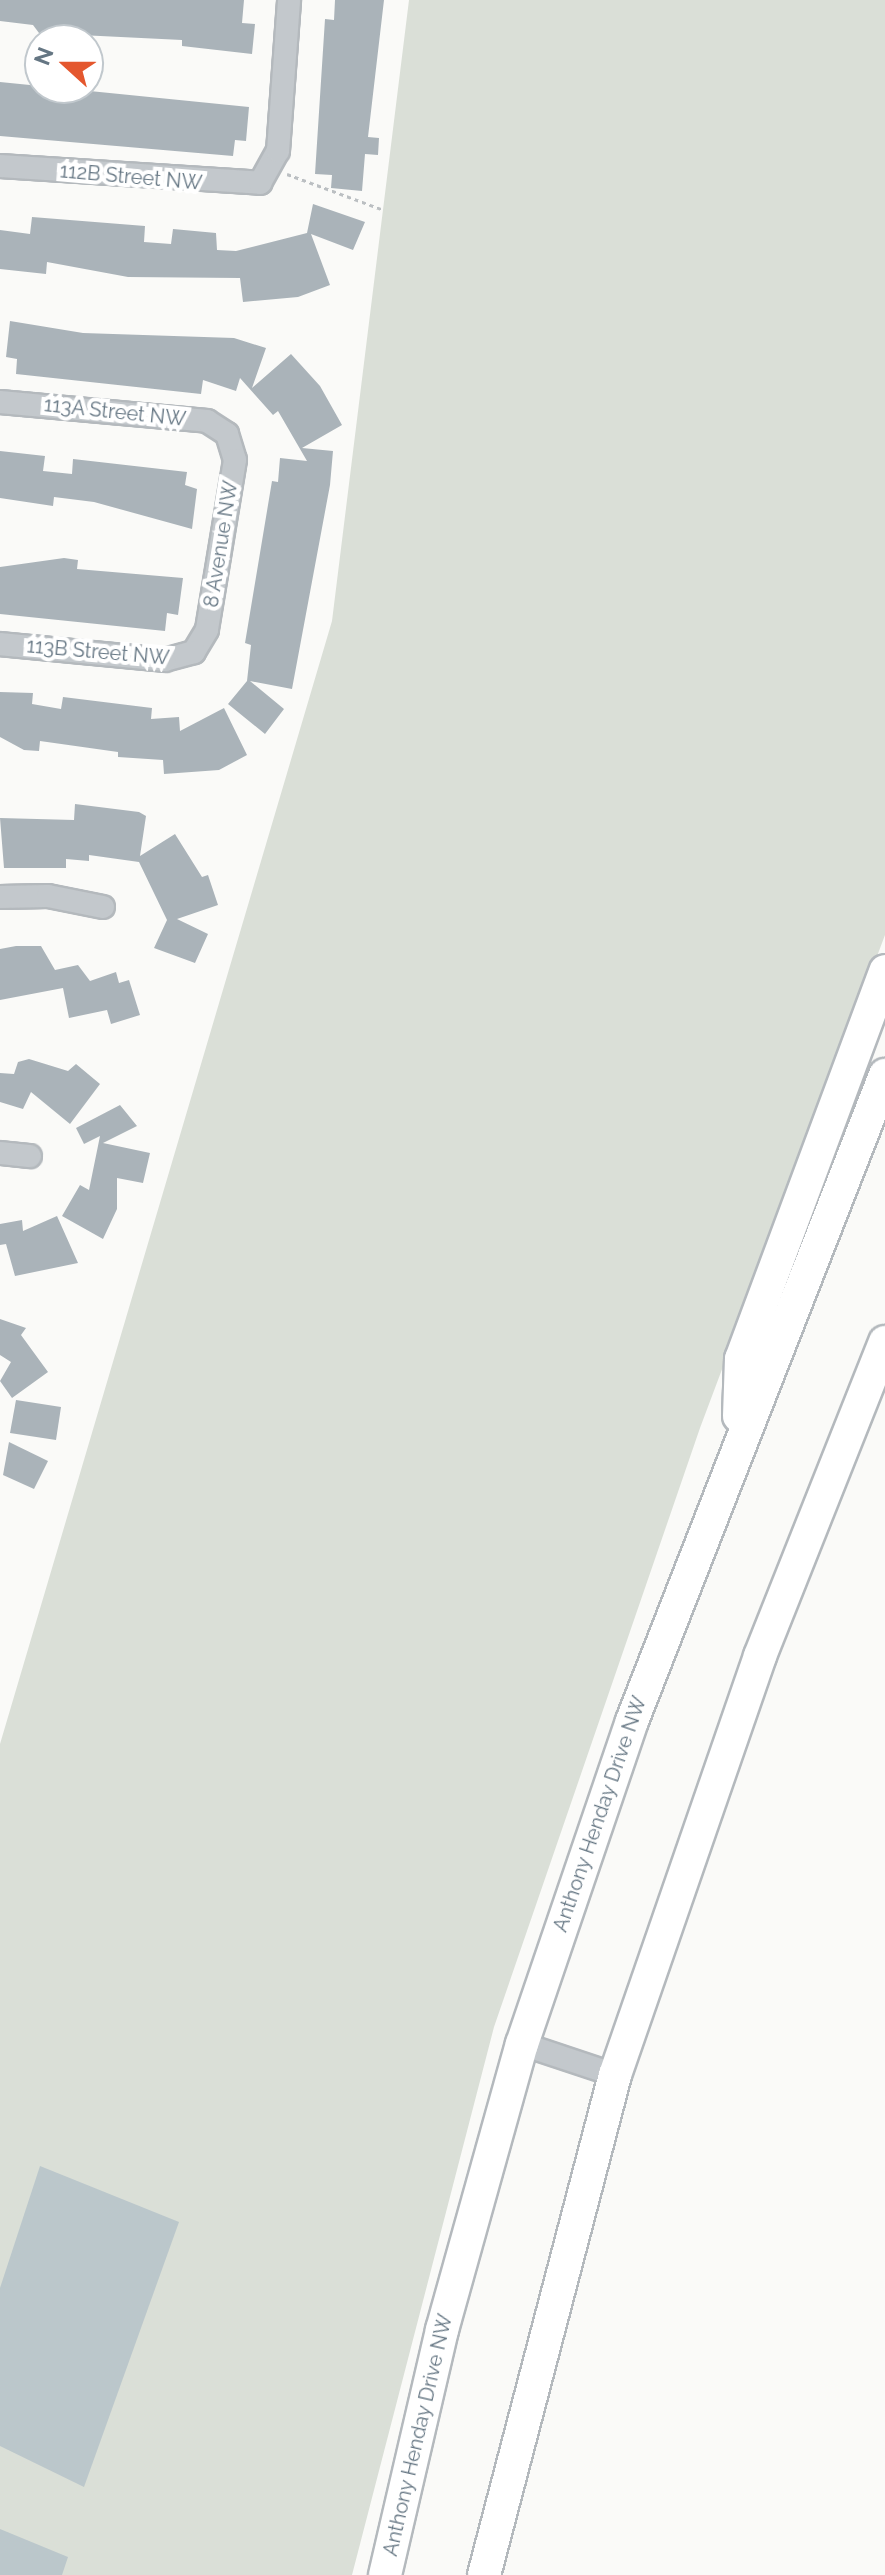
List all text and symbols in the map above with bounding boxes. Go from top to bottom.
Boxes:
north arrow [24,24,104,104]
text: N [28,44,59,69]
street label: 112B Street NW [59,159,203,195]
street label: 113A Street NW [42,393,188,431]
street label: 8 Avenue NW [199,479,243,609]
street label: 113B Street NW [26,634,170,670]
street label: Anthony Henday Drive NW [548,1692,652,1936]
street label: Anthony Henday Drive NW [378,2311,458,2559]

